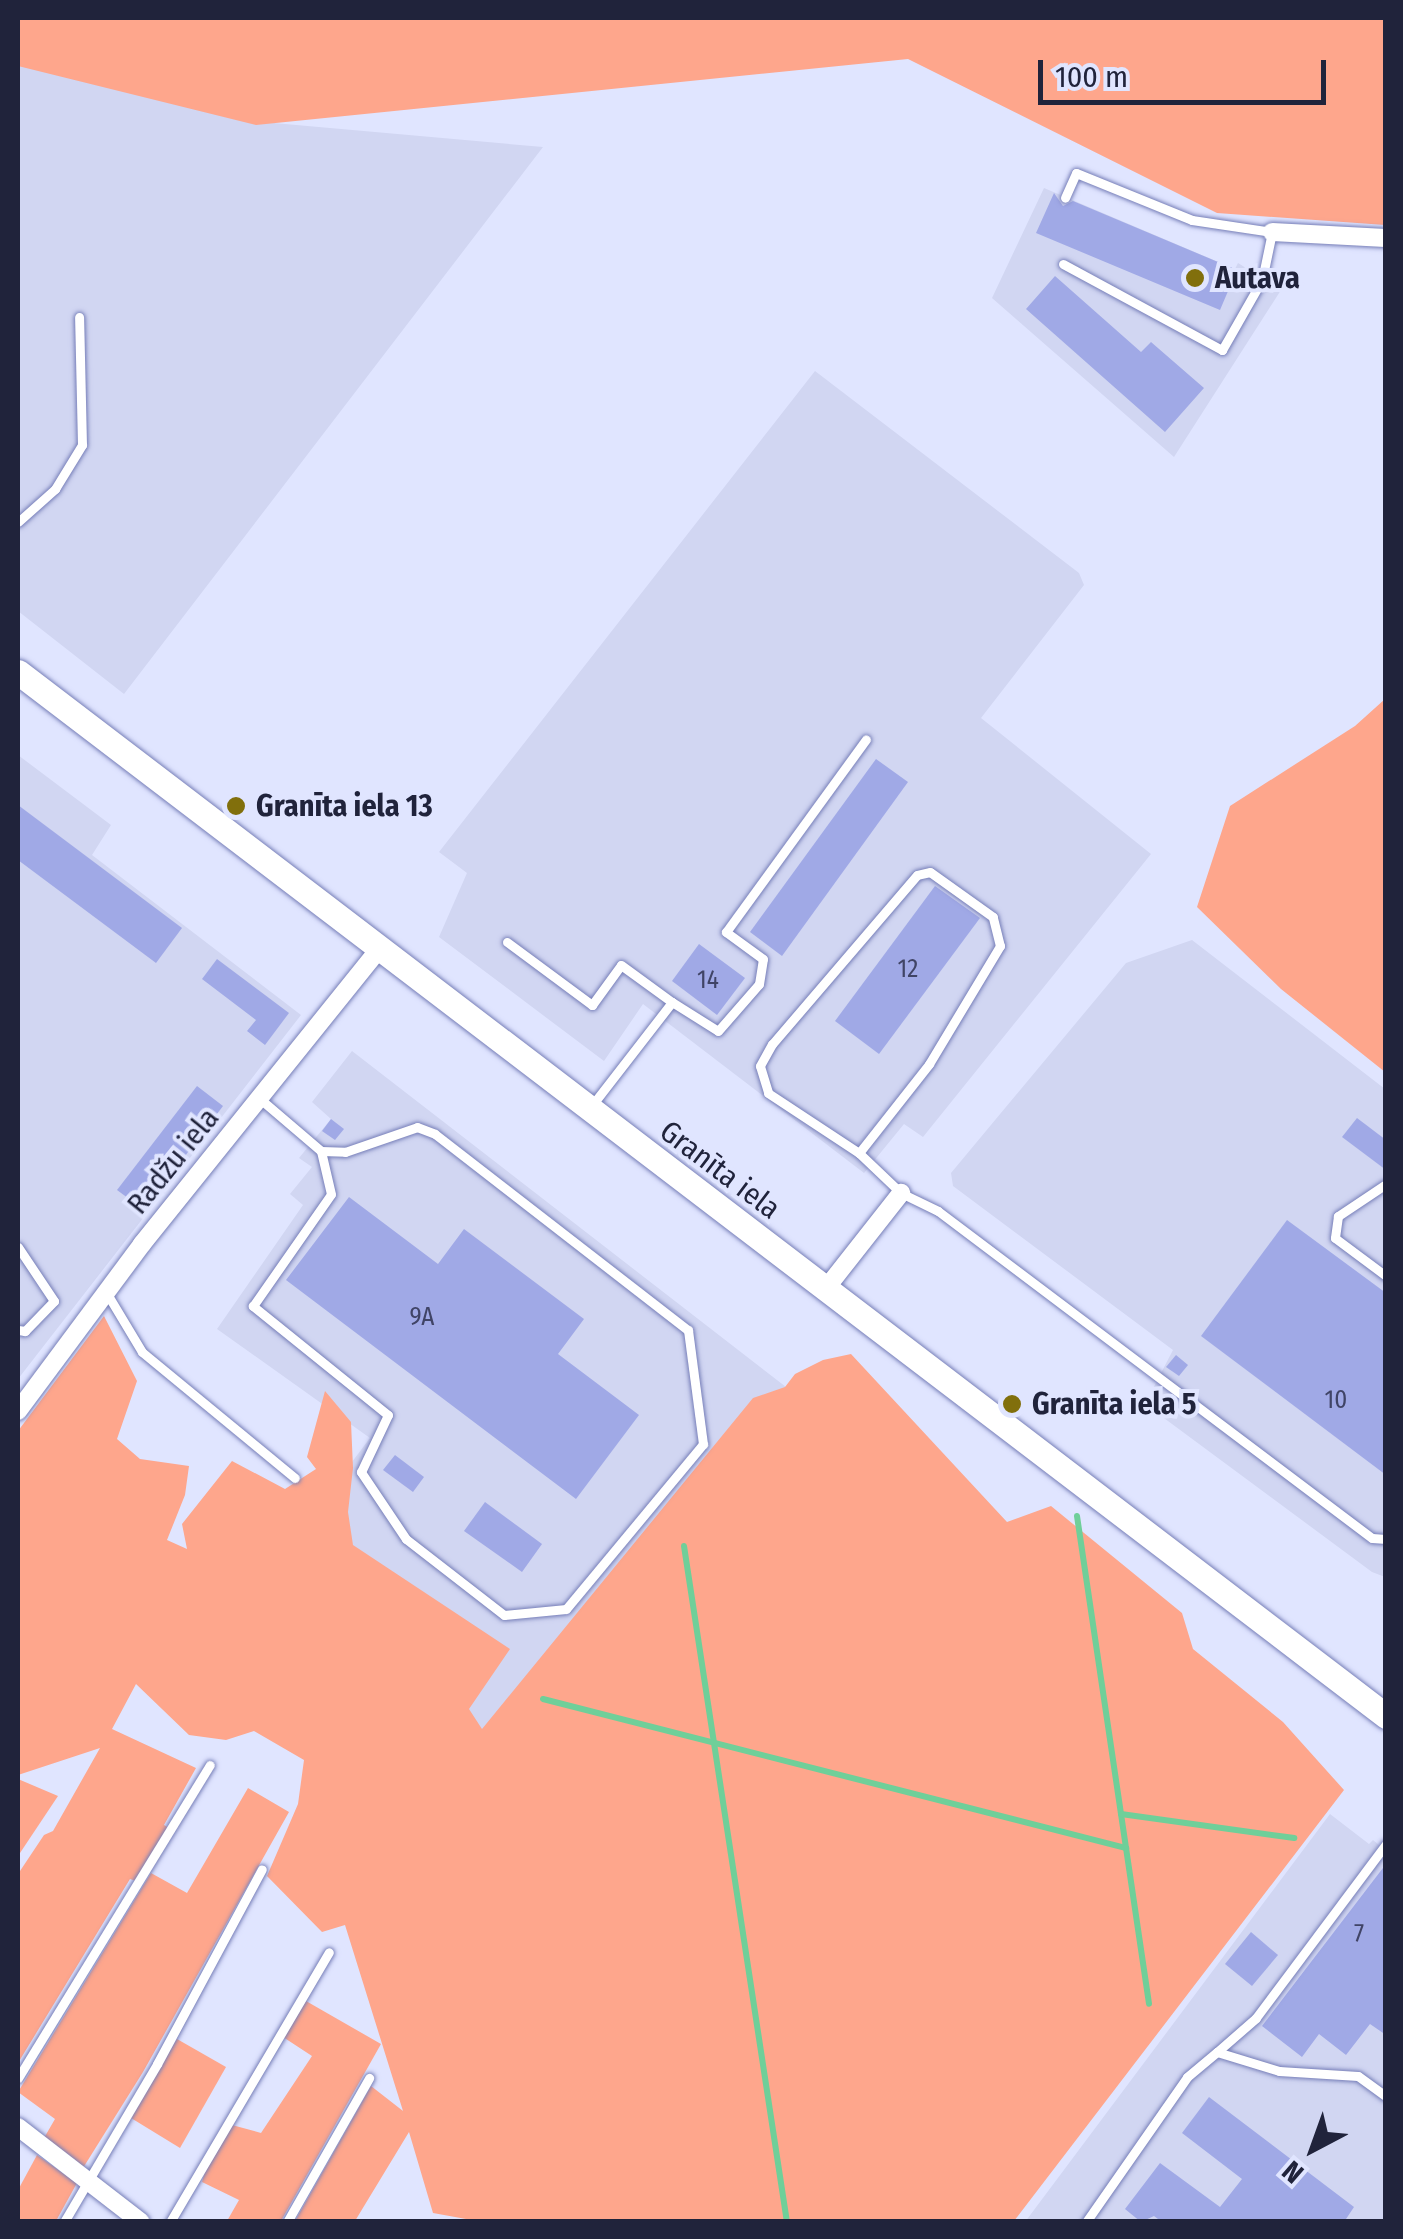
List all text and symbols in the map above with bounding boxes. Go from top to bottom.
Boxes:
scale bar [1043,40,1330,102]
text: 100 m [1055,59,1128,95]
place label: Autava [1215,260,1300,296]
marker: Autava [1184,267,1206,289]
place label: Granīta iela 13 [256,788,433,824]
marker: Granīta iela 13 [225,795,247,817]
house number: 12 [898,954,918,984]
house number: 14 [697,965,719,995]
street label: Radžu iela [119,1101,227,1221]
street label: Granīta iela [653,1113,787,1227]
house number: 9A [409,1302,435,1332]
house number: 10 [1325,1385,1347,1415]
place label: Granīta iela 5 [1032,1386,1197,1422]
marker: Granīta iela 5 [1001,1393,1023,1415]
house number: 7 [1354,1919,1364,1949]
north arrow [1263,2099,1363,2199]
text: N [1276,2154,1310,2190]

